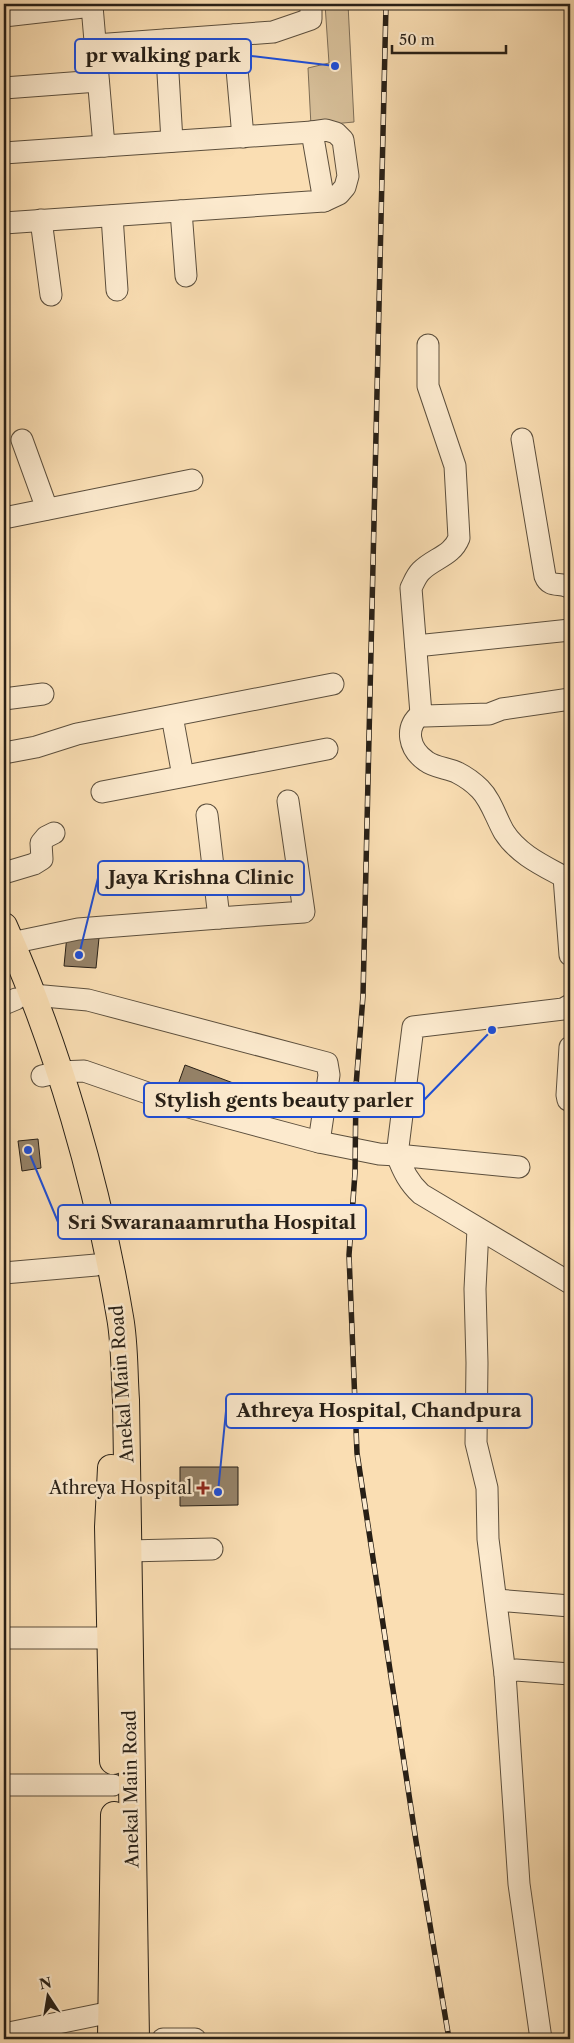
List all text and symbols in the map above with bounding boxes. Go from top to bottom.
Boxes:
scale bar [392,22,505,54]
text: 50 m [399,30,435,49]
callout: pr walking park [75,39,251,73]
text: pr walking park [86,44,241,67]
callout: Jaya Krishna Clinic [98,861,304,895]
text: Jaya Krishna Clinic [105,866,294,889]
callout: Stylish gents beauty parler [144,1083,424,1117]
text: Stylish gents beauty parler [155,1089,414,1112]
callout: Sri Swaranaamrutha Hospital [58,1205,366,1239]
text: Sri Swaranaamrutha Hospital [68,1211,357,1234]
street label: Anekal Main Road [106,1304,139,1465]
callout: Athreya Hospital, Chandpura [226,1394,532,1428]
text: Athreya Hospital, Chandpura [235,1399,523,1422]
place label: Athreya Hospital [48,1477,192,1499]
marker: Athreya Hospital [196,1481,210,1495]
street label: Anekal Main Road [119,1710,143,1869]
north arrow [22,1970,72,2020]
text: N [37,1973,53,1993]

